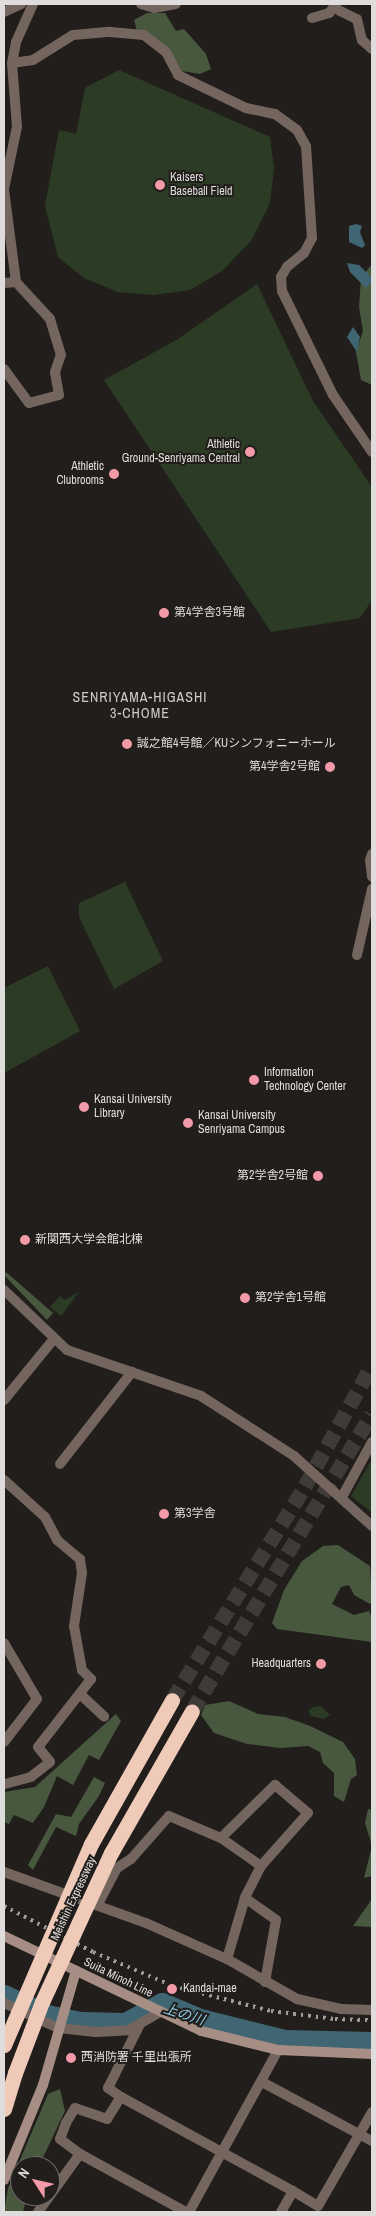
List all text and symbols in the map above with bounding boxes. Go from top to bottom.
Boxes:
place label: Kaisers Baseball Field [170,171,232,199]
marker: Kaisers Baseball Field [154,179,166,191]
place label: Athletic Ground-Senriyama Central [122,438,240,466]
marker: Athletic Ground-Senriyama Central [244,446,256,458]
place label: Athletic Clubrooms [56,460,104,488]
marker: Athletic Clubrooms [108,468,120,480]
place label: 第4学舎3号館 [174,606,245,620]
marker: 第4学舎3号館 [158,607,170,619]
district label: SENRIYAMA-HIGASHI 3-CHOME [70,689,210,722]
place label: 誠之館4号館／KUシンフォニーホール [137,737,336,751]
marker: 誠之館4号館／KUシンフォニーホール [121,738,133,750]
place label: 第4学舎2号館 [249,760,320,774]
marker: 第4学舎2号館 [324,761,336,773]
place label: Information Technology Center [264,1066,346,1094]
marker: Information Technology Center [248,1074,260,1086]
place label: Kansai University Library [94,1093,172,1121]
marker: Kansai University Library [78,1101,90,1113]
place label: Kansai University Senriyama Campus [198,1109,285,1137]
marker: Kansai University Senriyama Campus [182,1117,194,1129]
place label: 第2学舎2号館 [237,1169,308,1183]
marker: 第2学舎2号館 [312,1170,324,1182]
place label: 新関西大学会館北棟 [35,1233,143,1247]
marker: 新関西大学会館北棟 [19,1234,31,1246]
place label: 第2学舎1号館 [255,1291,326,1305]
marker: 第2学舎1号館 [239,1292,251,1304]
place label: 第3学舎 [174,1507,215,1521]
marker: 第3学舎 [158,1508,170,1520]
place label: Headquarters [251,1657,311,1671]
marker: Headquarters [315,1658,327,1670]
street label: Meishin Expressway [48,1855,100,1943]
street label: Suita Minoh Line [81,1955,155,2001]
marker: Kandai-mae [165,1982,179,1996]
place label: Kandai-mae [183,1982,237,1996]
water label: 上の川 [161,2000,207,2028]
place label: 西消防署 千里出張所 [81,2051,192,2065]
marker: 西消防署 千里出張所 [65,2052,77,2064]
north arrow [10,2156,60,2206]
text: N [14,2164,33,2182]

